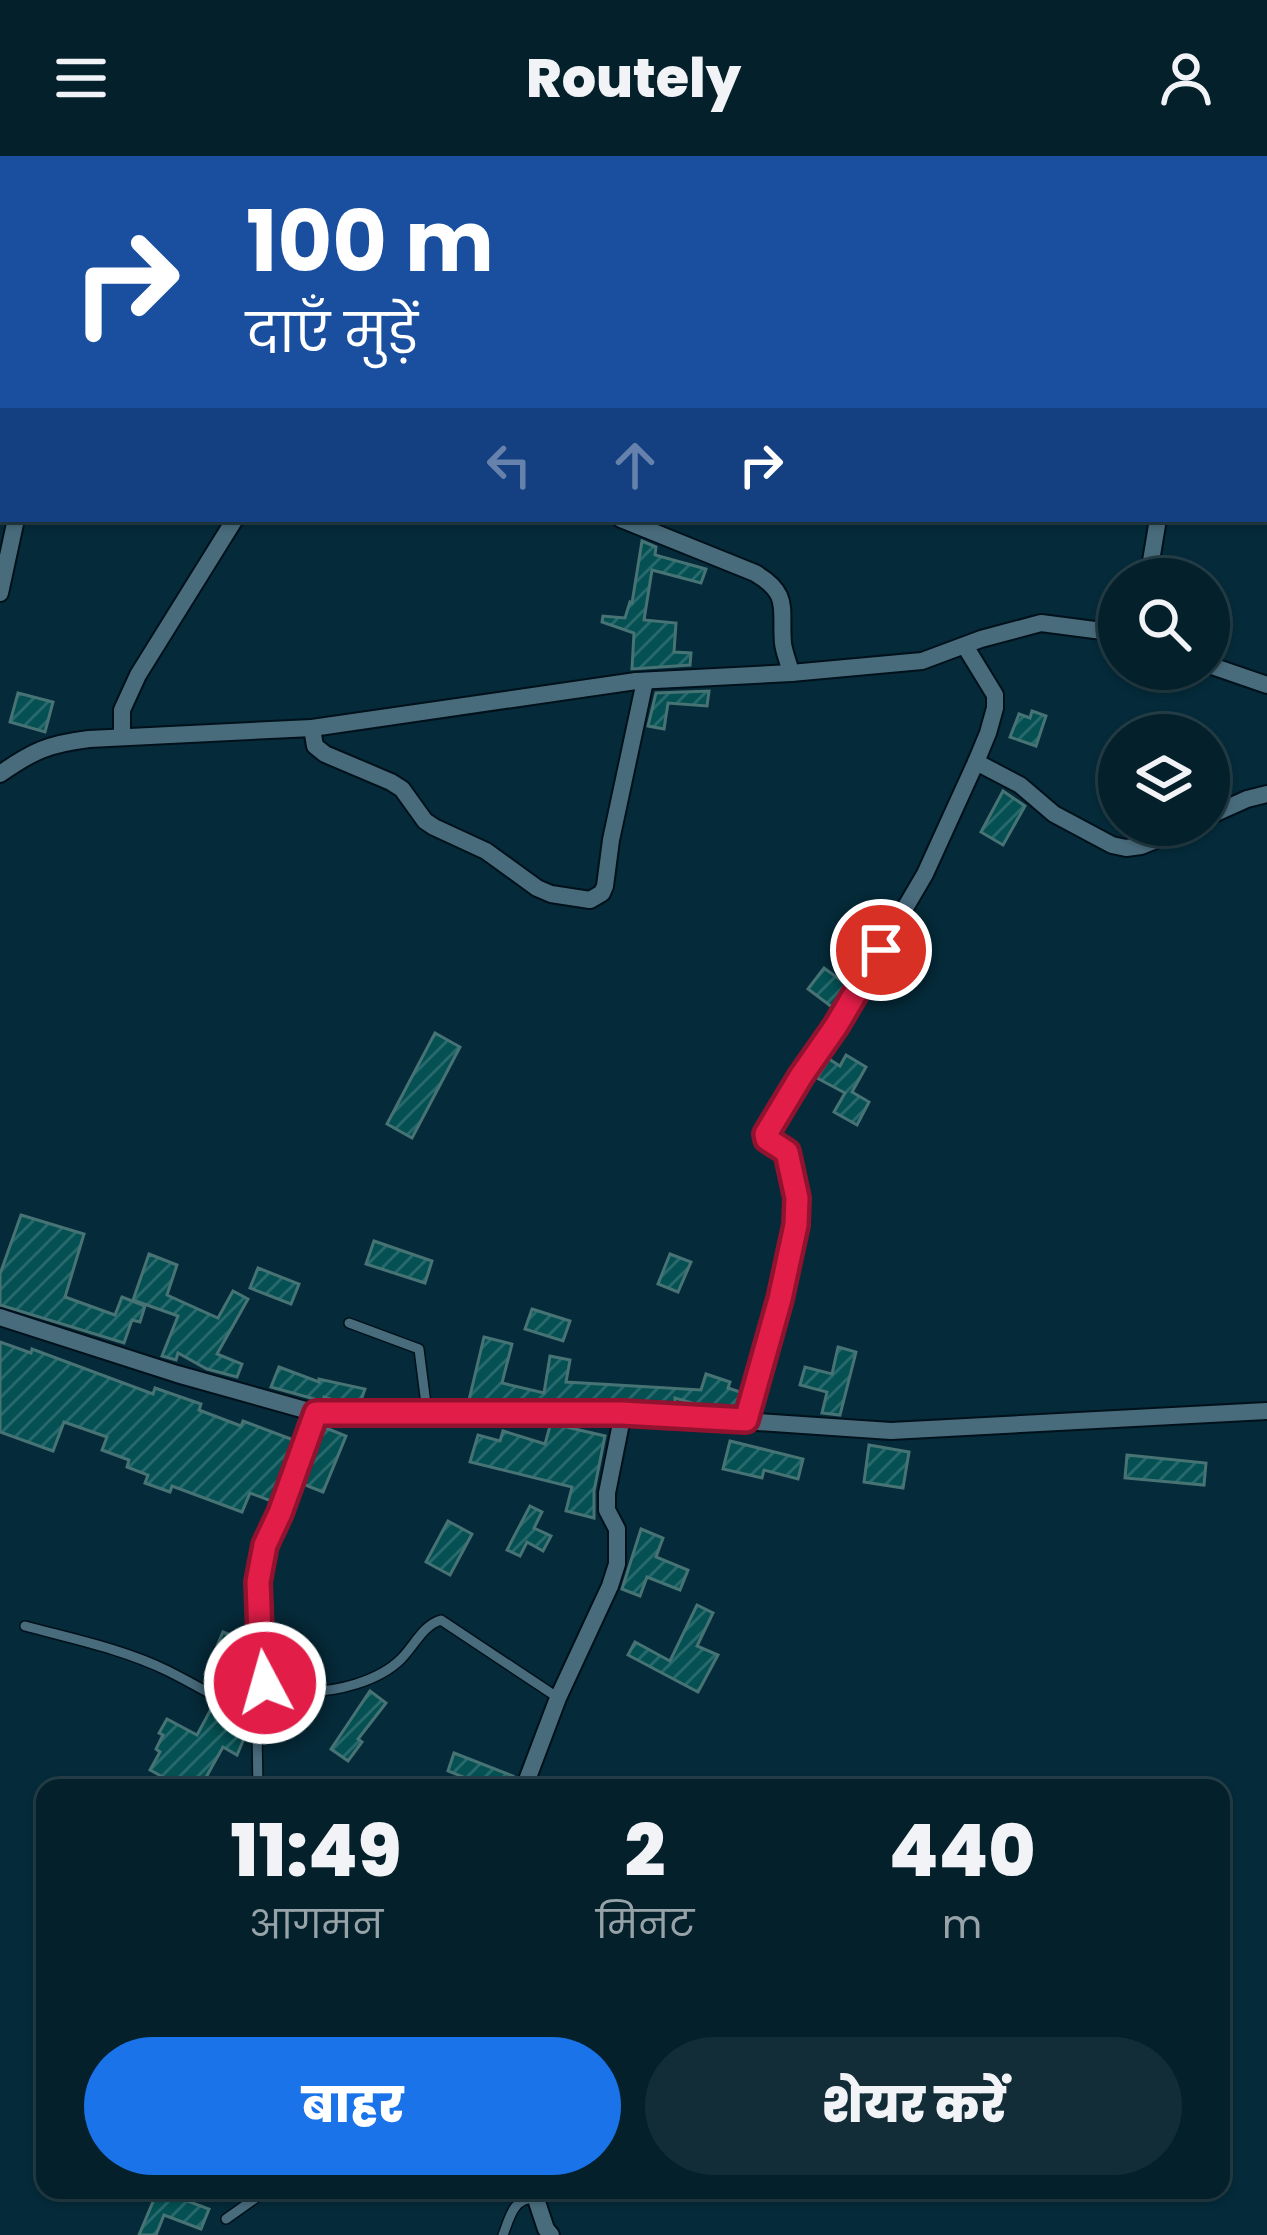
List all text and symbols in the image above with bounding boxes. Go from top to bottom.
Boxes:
text: Routely [526,40,741,116]
icon: menu [48,45,114,111]
icon: person [1153,45,1219,111]
text: 100 m [246,183,494,300]
icon: right [48,204,204,360]
text: दाएँ मुड़ें [246,295,418,371]
icon: left [476,432,542,498]
icon: ahead [602,432,668,498]
icon: right [728,432,794,498]
map controls [1098,558,1230,846]
button: search [1098,558,1230,690]
button: layers [1098,714,1230,846]
pin [830,899,932,1001]
icon: arrive [848,917,914,983]
position arrow [202,1620,328,1746]
text: 11:49 [231,1800,401,1901]
text: 2 [625,1800,666,1901]
text: 440 [889,1800,1035,1901]
text: आगमन [249,1897,383,1952]
text: मिनट [596,1897,694,1952]
text: m [942,1897,982,1952]
button: बाहर [84,2037,621,2175]
button: शेयर करें [645,2037,1182,2175]

